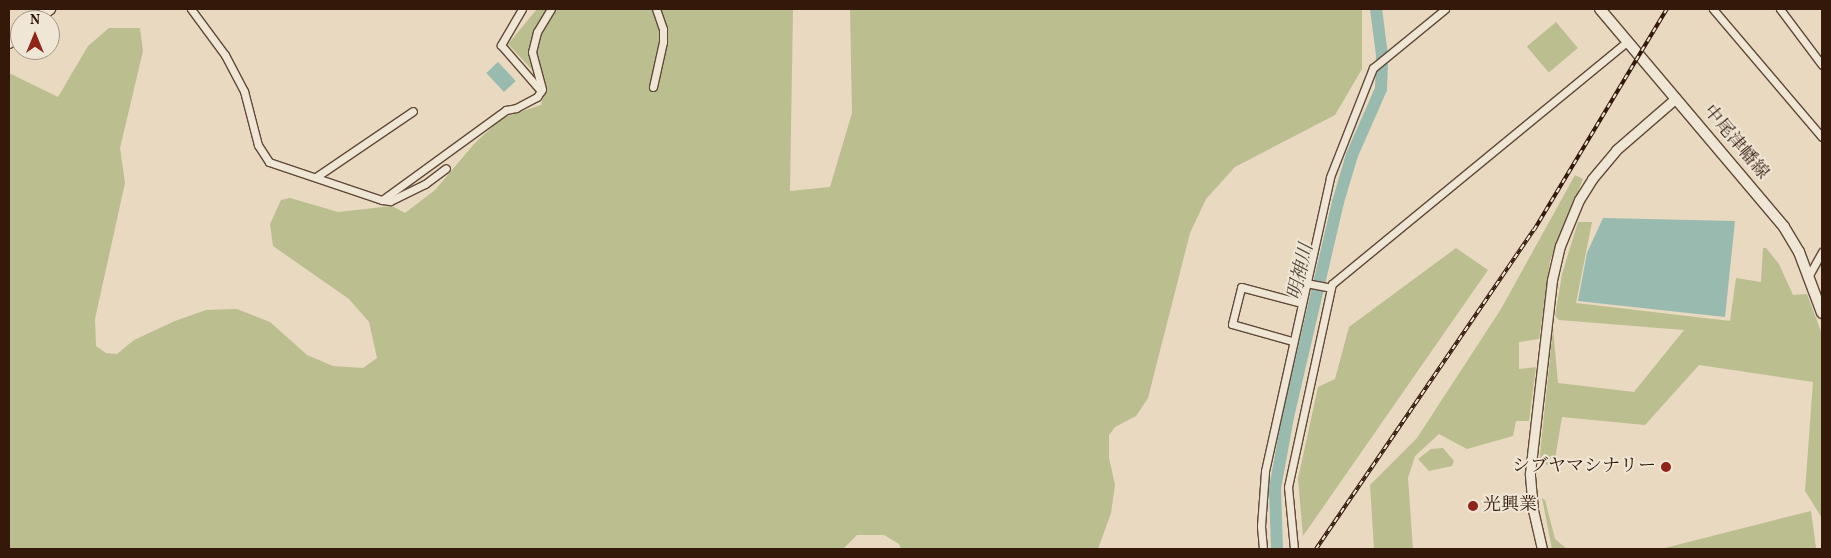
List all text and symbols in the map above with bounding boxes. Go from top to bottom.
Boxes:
north arrow [10,10,60,60]
text: N [30,11,40,30]
street label: 中尾津幡線 [1698,102,1772,184]
water label: 明神川 [1284,242,1320,302]
place label: シブヤマシナリー [1512,456,1656,478]
marker: シブヤマシナリー [1660,461,1672,473]
place label: 光興業 [1483,495,1537,517]
marker: 光興業 [1467,500,1479,512]

